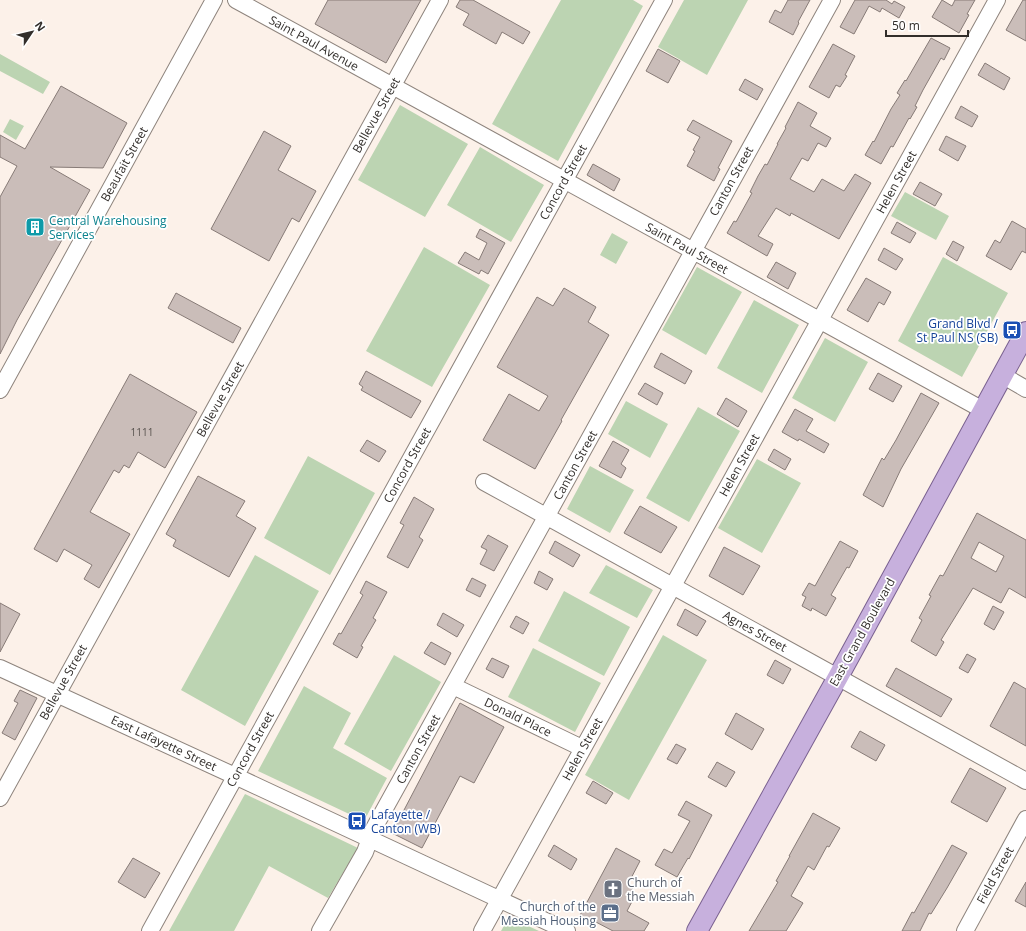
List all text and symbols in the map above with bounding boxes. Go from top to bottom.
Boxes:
street label: Saint Paul Avenue [266,11,362,75]
north arrow [12,12,52,52]
scale bar [886,12,968,38]
text: 50 m [892,17,920,34]
text: N [32,18,49,34]
street label: Bellevue Street [348,74,404,156]
street label: Beaufait Street [96,124,152,204]
street label: Concord Street [535,141,591,223]
street label: Canton Street [705,143,757,219]
street label: Helen Street [872,148,920,216]
place label: Central Warehousing Services [49,212,167,243]
building icon: Central Warehousing Services [24,216,46,238]
street label: Saint Paul Street [643,218,731,278]
place label: Grand Blvd / St Paul NS (SB) [916,315,999,346]
bus stop icon: Grand Blvd / St Paul NS (SB) [1001,319,1023,341]
street label: Bellevue Street [192,358,248,440]
street label: Concord Street [379,424,435,506]
house number: 1111 [131,425,153,439]
street label: Canton Street [549,427,601,503]
street label: Helen Street [715,431,763,499]
street label: East Grand Boulevard [825,575,899,689]
street label: Agnes Street [720,606,790,656]
street label: Bellevue Street [35,641,91,723]
street label: Donald Place [482,693,555,741]
street label: Concord Street [222,708,278,790]
street label: East Lafayette Street [108,711,220,775]
street label: Canton Street [392,711,444,787]
street label: Helen Street [558,715,606,783]
place label: Lafayette / Canton (WB) [371,806,441,837]
bus stop icon: Lafayette / Canton (WB) [346,810,368,832]
street label: Field Street [972,843,1018,907]
place label: Church of the Messiah [627,874,695,905]
church icon: Church of the Messiah [602,878,624,900]
place label: Church of the Messiah Housing [501,898,596,929]
office icon: Church of the Messiah Housing [599,902,621,924]

